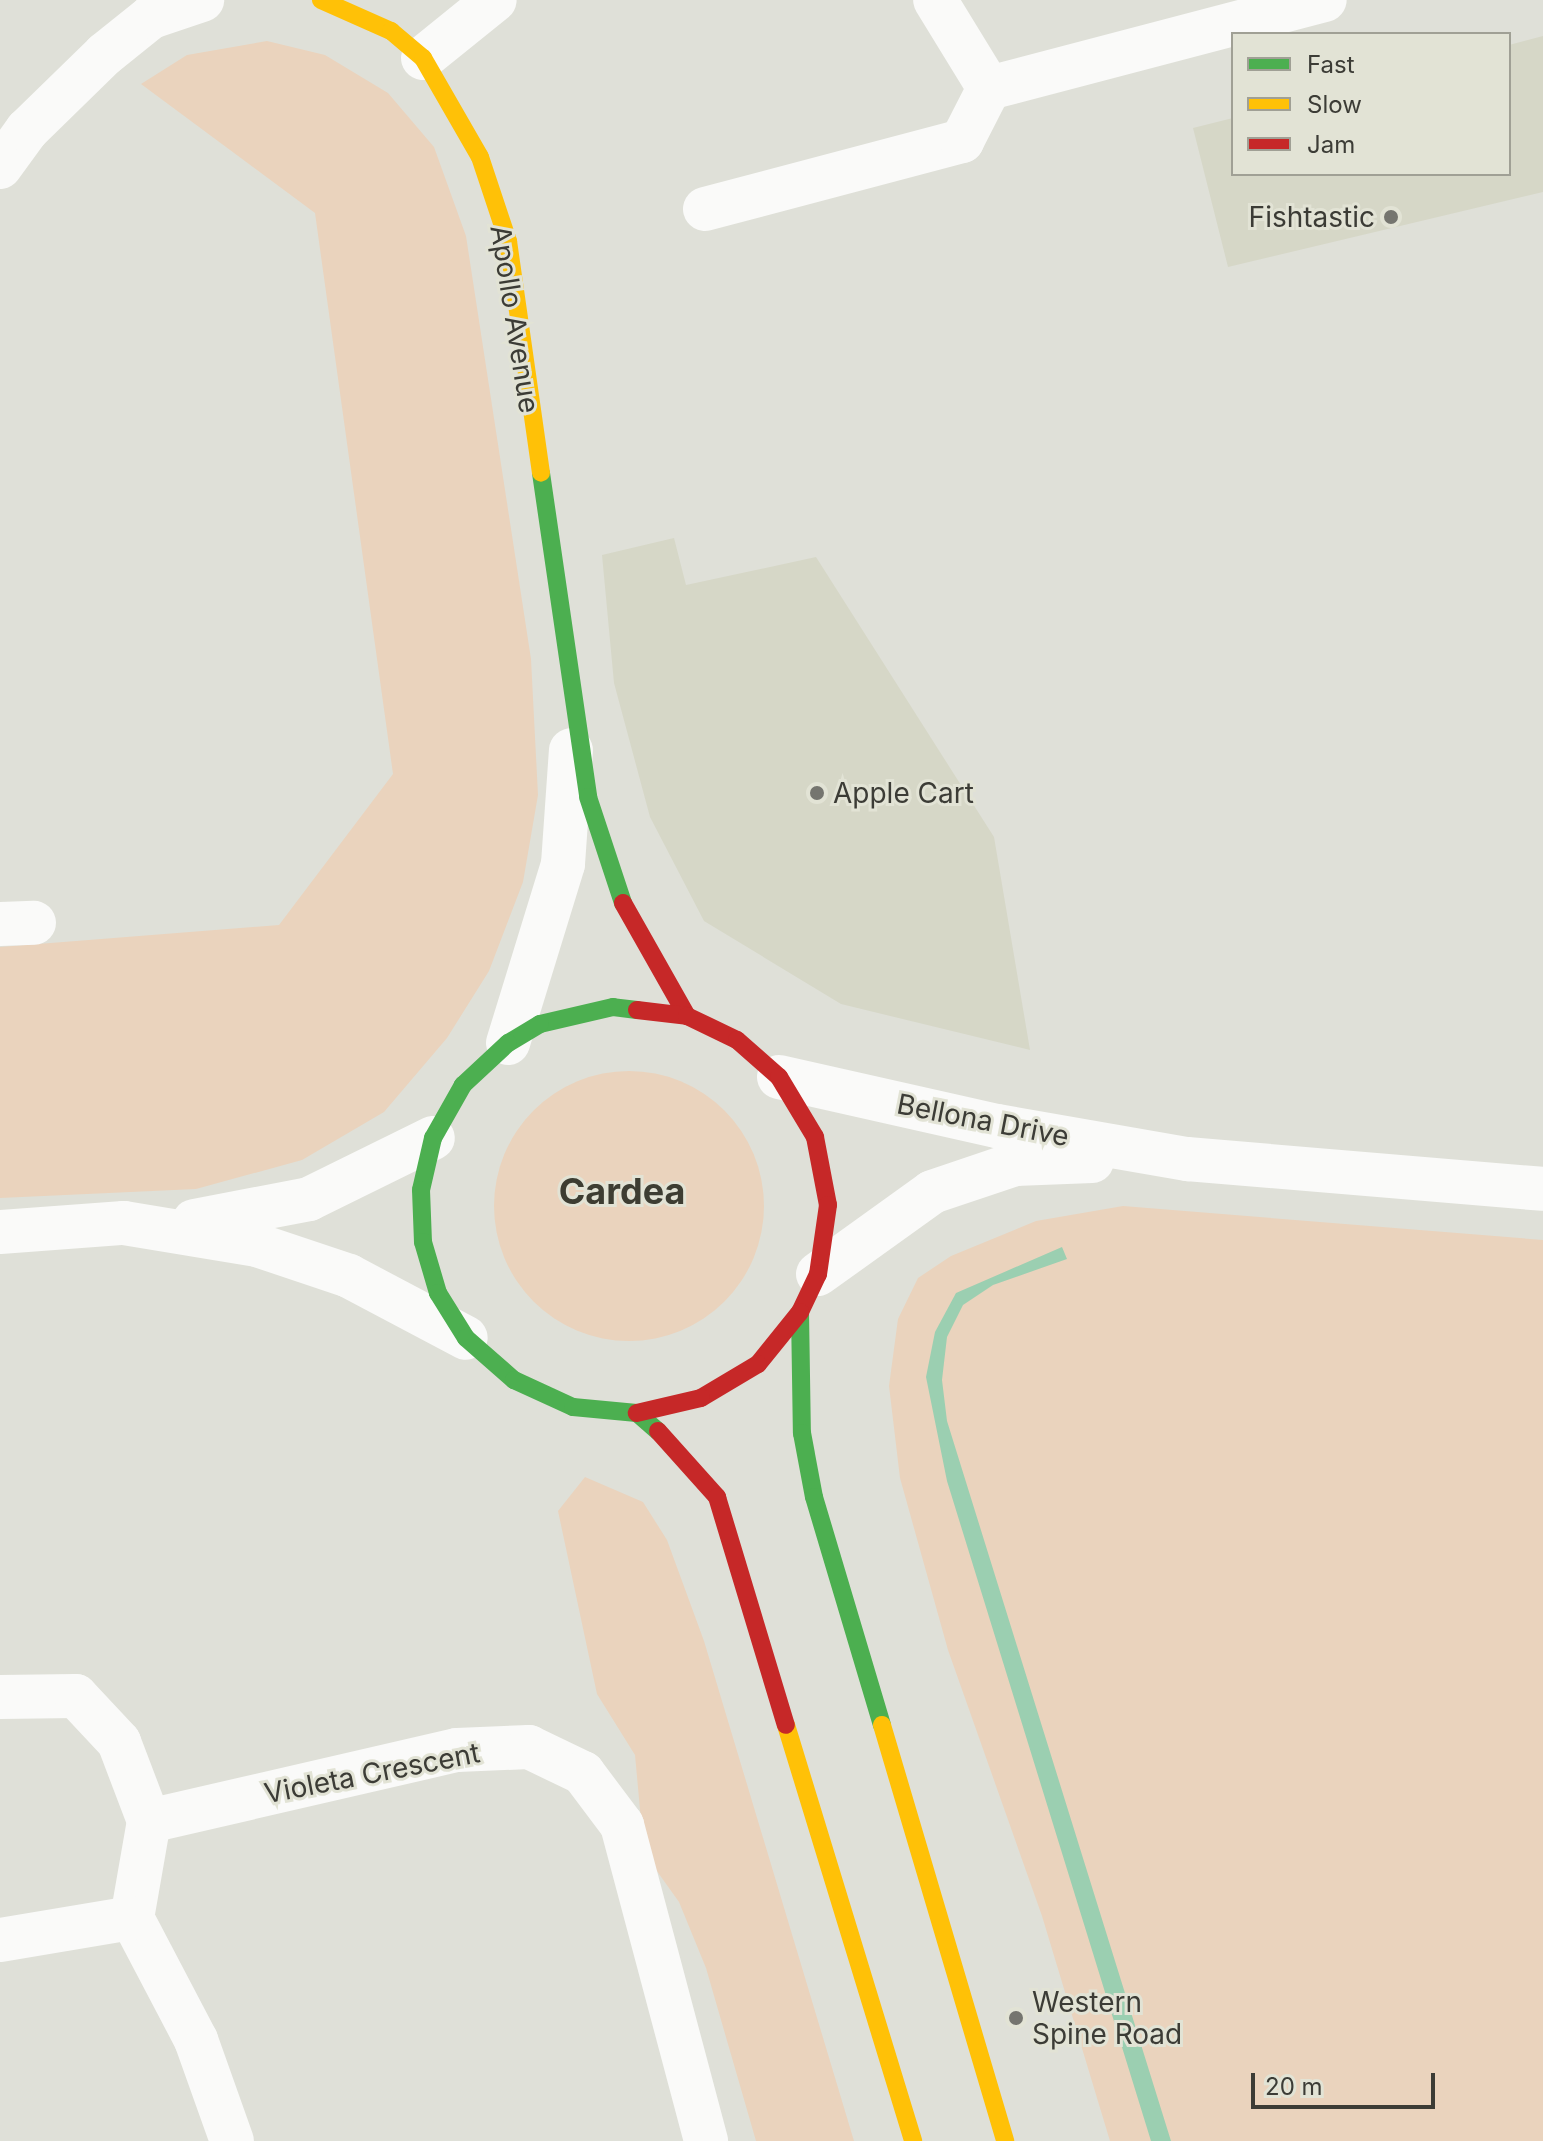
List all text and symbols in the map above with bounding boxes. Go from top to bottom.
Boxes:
legend [1231,32,1511,176]
text: Fast [1307,50,1355,79]
text: Slow [1307,90,1362,119]
text: Jam [1307,130,1355,159]
place label: Fishtastic [1249,200,1375,234]
marker: Fishtastic [1382,208,1400,226]
street label: Apollo Avenue [484,223,546,415]
place label: Apple Cart [833,776,974,810]
marker: Apple Cart [808,784,826,802]
street label: Bellona Drive [894,1087,1072,1153]
district label: Cardea [559,1170,685,1214]
street label: Violeta Crescent [262,1736,482,1810]
place label: Western Spine Road [1032,1985,1182,2051]
marker: Western Spine Road [1007,2009,1025,2027]
scale bar [1255,2057,1439,2107]
text: 20 m [1265,2072,1323,2101]

